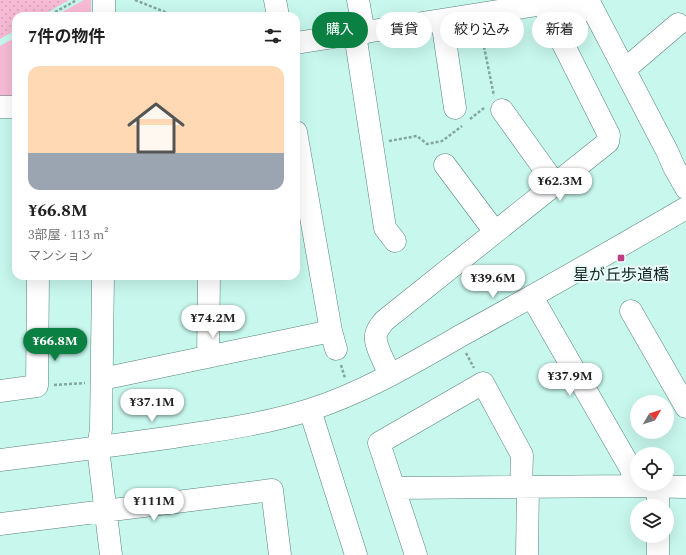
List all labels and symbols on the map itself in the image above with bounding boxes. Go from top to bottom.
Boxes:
pin: ¥62.3M [527,168,593,202]
marker: 星が丘歩道橋 [616,253,626,263]
place label: 星が丘歩道橋 [573,263,669,287]
pin: ¥39.6M [460,265,526,299]
pin: ¥74.2M [180,305,246,339]
pin: ¥66.8M [22,328,88,362]
pin: ¥37.9M [537,363,603,397]
pin: ¥37.1M [119,389,185,423]
north arrow [630,395,674,439]
pin: ¥111M [126,488,182,522]

